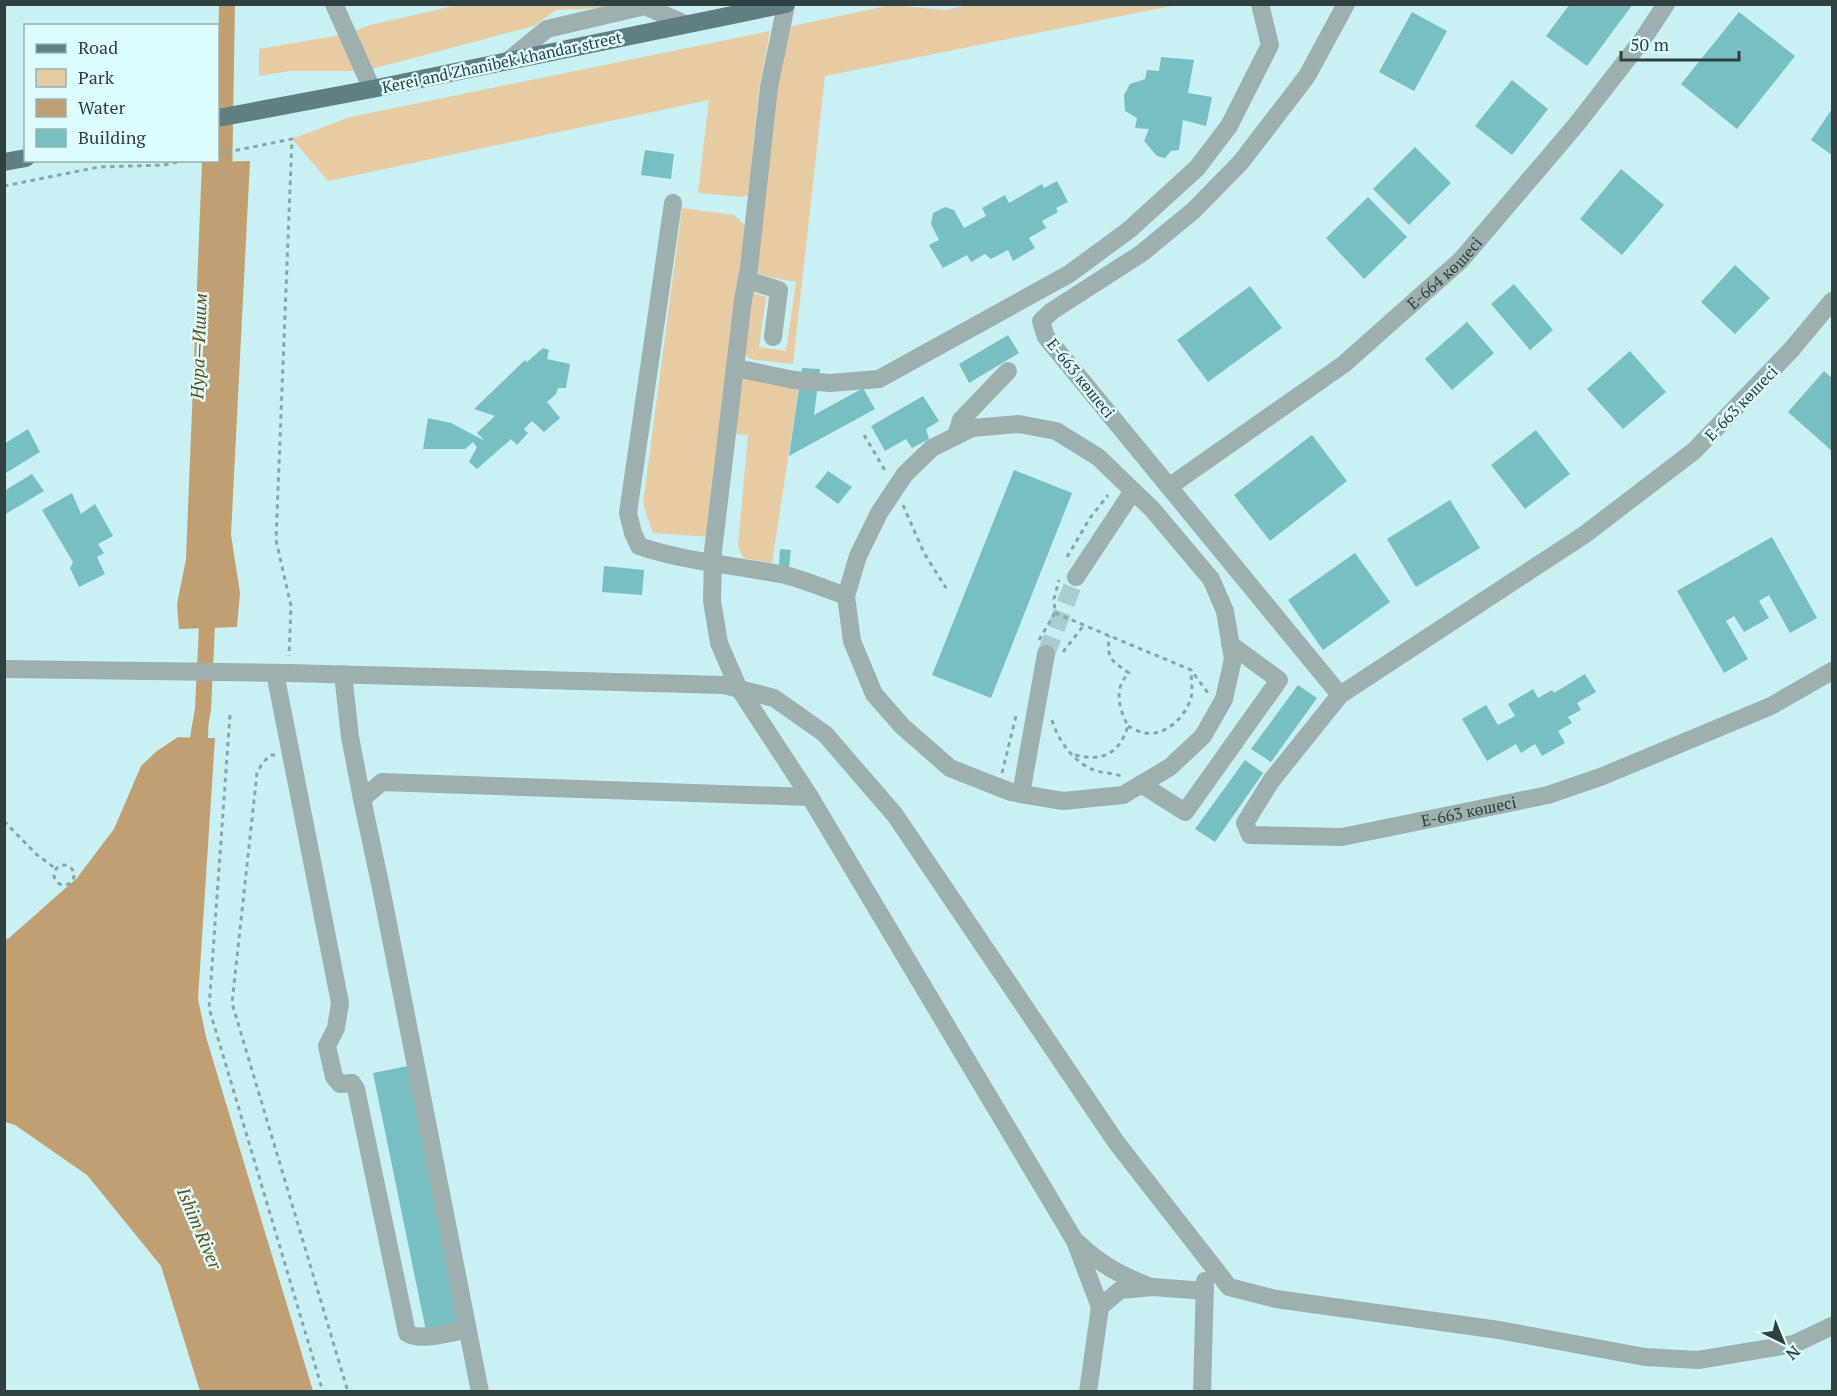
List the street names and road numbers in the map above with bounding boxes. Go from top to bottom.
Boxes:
street label: Kerei and Zhanibek khandar street [380,26,624,98]
street label: Е-664 көшесі [1402,232,1487,314]
street label: Е-663 көшесі [1042,334,1120,423]
street label: Е-663 көшесі [1700,361,1783,445]
street label: Е-663 көшесі [1419,791,1518,832]

